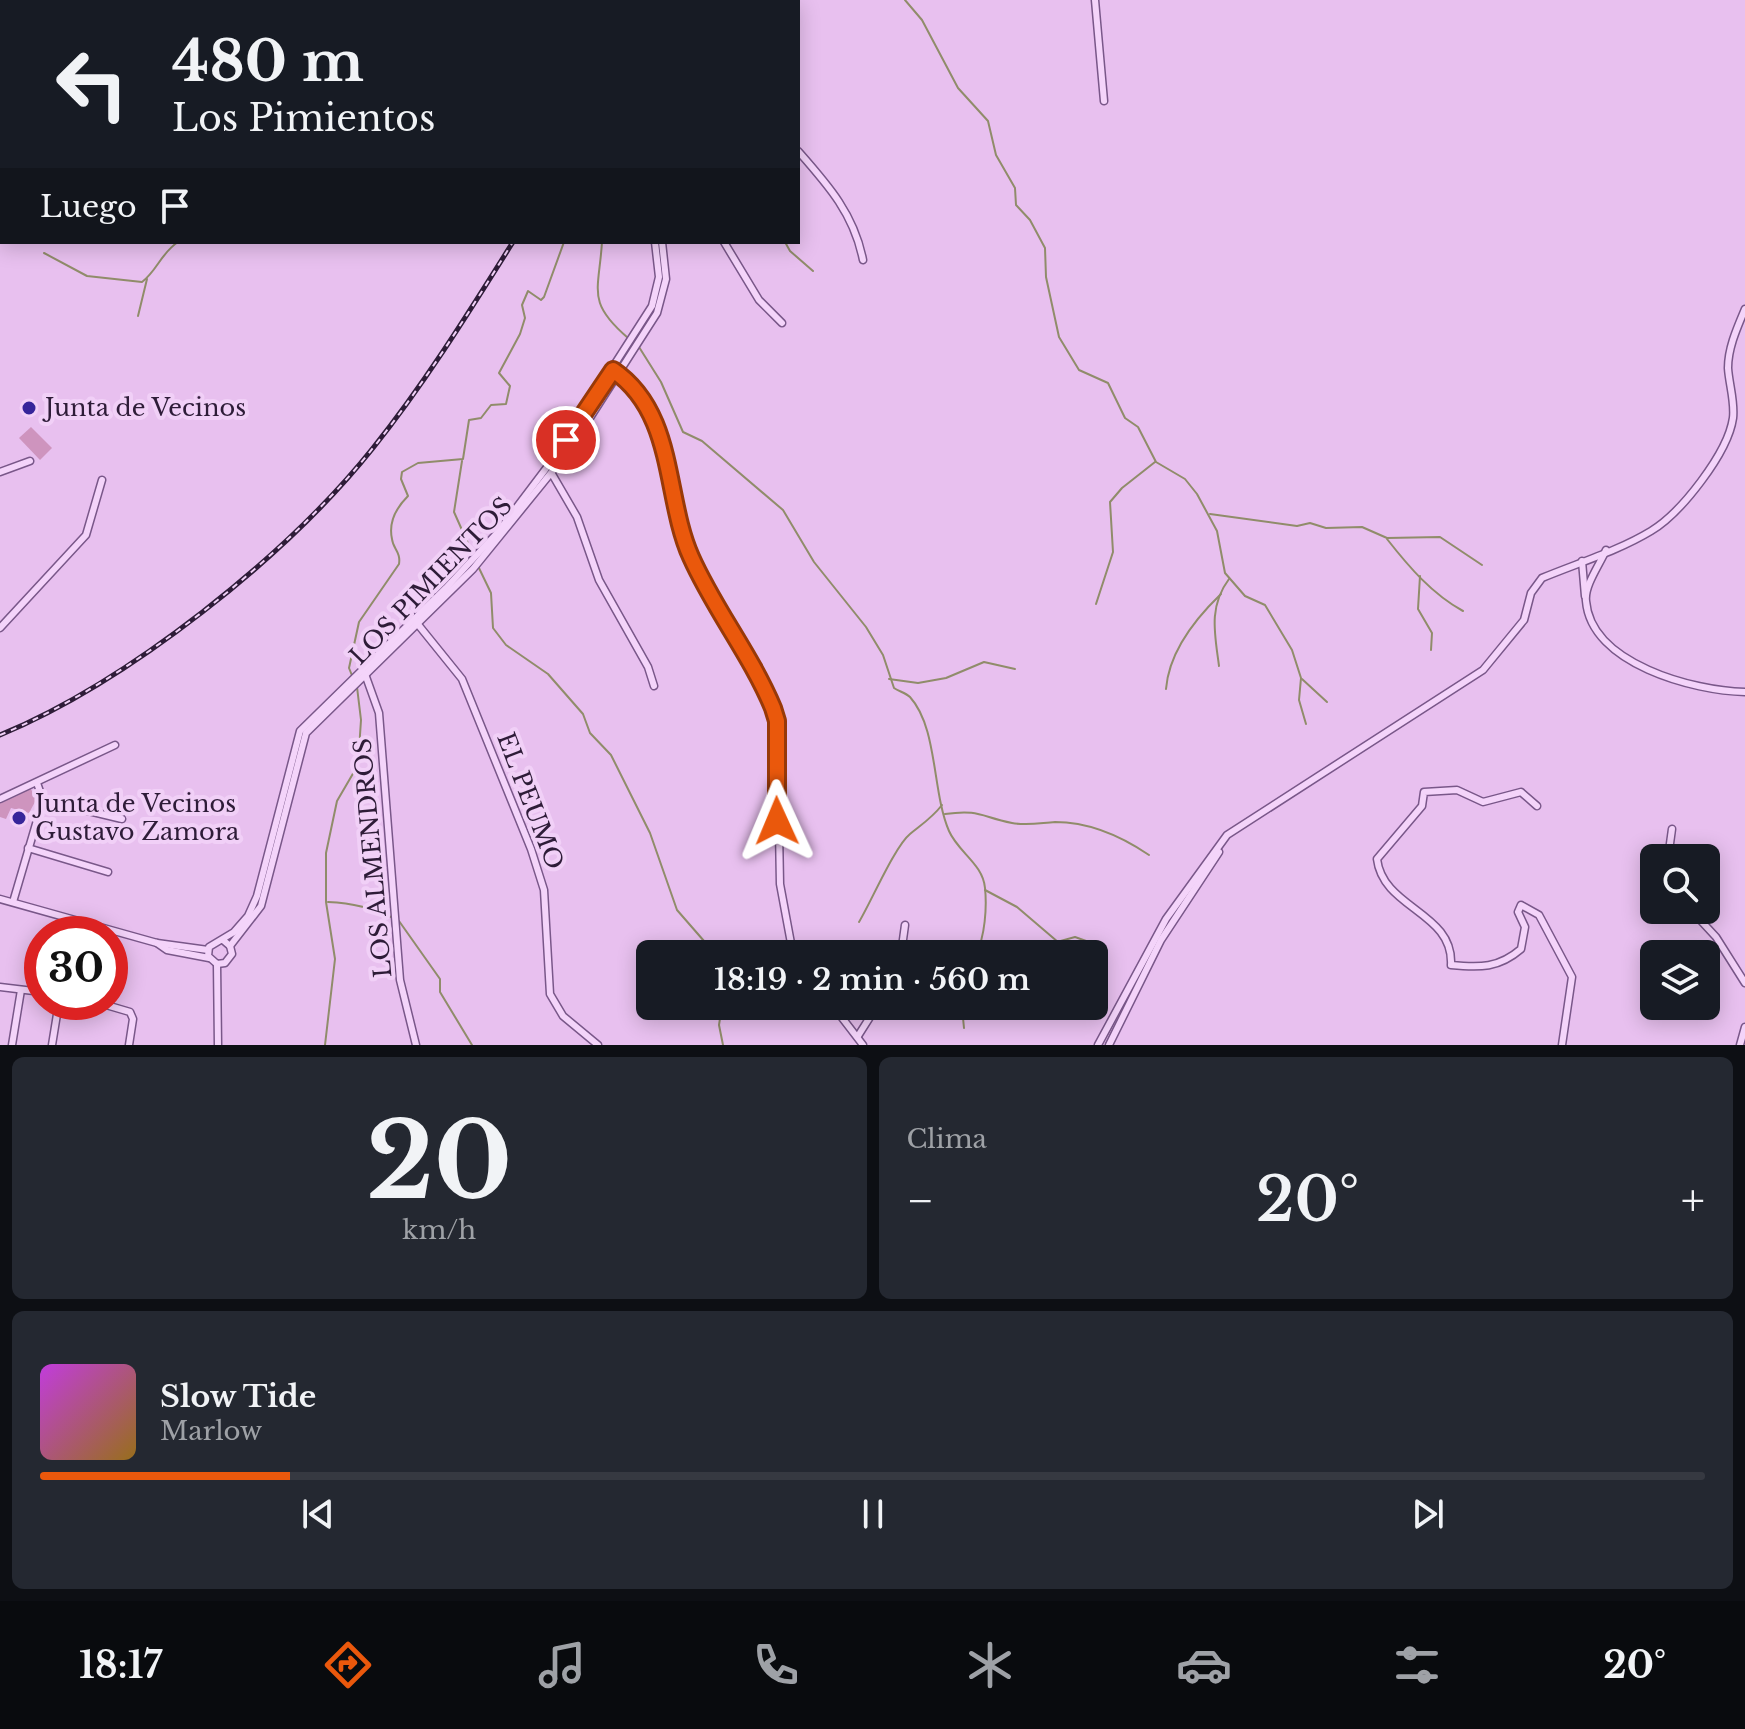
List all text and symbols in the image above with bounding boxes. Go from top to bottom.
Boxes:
text: 480 m [172,27,364,96]
icon: left [40,32,144,136]
text: Los Pimientos [172,96,435,141]
icon: arrive [153,184,197,228]
text: Luego [40,188,137,225]
place label: Junta de Vecinos [42,393,246,422]
marker: Junta de Vecinos [20,399,38,417]
pin [532,406,600,474]
icon: arrive [544,418,588,462]
street label: LOS PIMIENTOS [343,491,518,670]
street label: EL PEUMO [491,728,570,873]
street label: LOS ALMENDROS [348,737,397,979]
position arrow [735,779,819,863]
place label: Junta de Vecinos Gustavo Zamora [32,789,240,846]
marker: Junta de Vecinos Gustavo Zamora [10,809,28,827]
map controls [1640,844,1720,1020]
button: search [1640,844,1720,924]
speed limit sign: 30 [24,916,128,1020]
button: layers [1640,940,1720,1020]
text: 18:19 · 2 min · 560 m [714,961,1030,998]
text: 20 [366,1097,512,1226]
text: Clima [907,1123,987,1155]
text: 20° [1256,1163,1359,1237]
text: − [907,1173,934,1228]
text: + [1681,1173,1705,1228]
text: km/h [402,1214,476,1246]
text: Slow Tide [160,1378,316,1415]
text: Marlow [160,1415,262,1447]
icon: previous [296,1492,340,1536]
icon: pause [851,1492,895,1536]
icon: next [1406,1492,1450,1536]
icon: directions [320,1637,376,1693]
icon: music [534,1637,590,1693]
icon: phone [748,1637,804,1693]
icon: climate [962,1637,1018,1693]
icon: car [1176,1637,1232,1693]
icon: filters [1389,1637,1445,1693]
text: 18:17 [79,1643,162,1688]
text: 20° [1603,1643,1666,1688]

